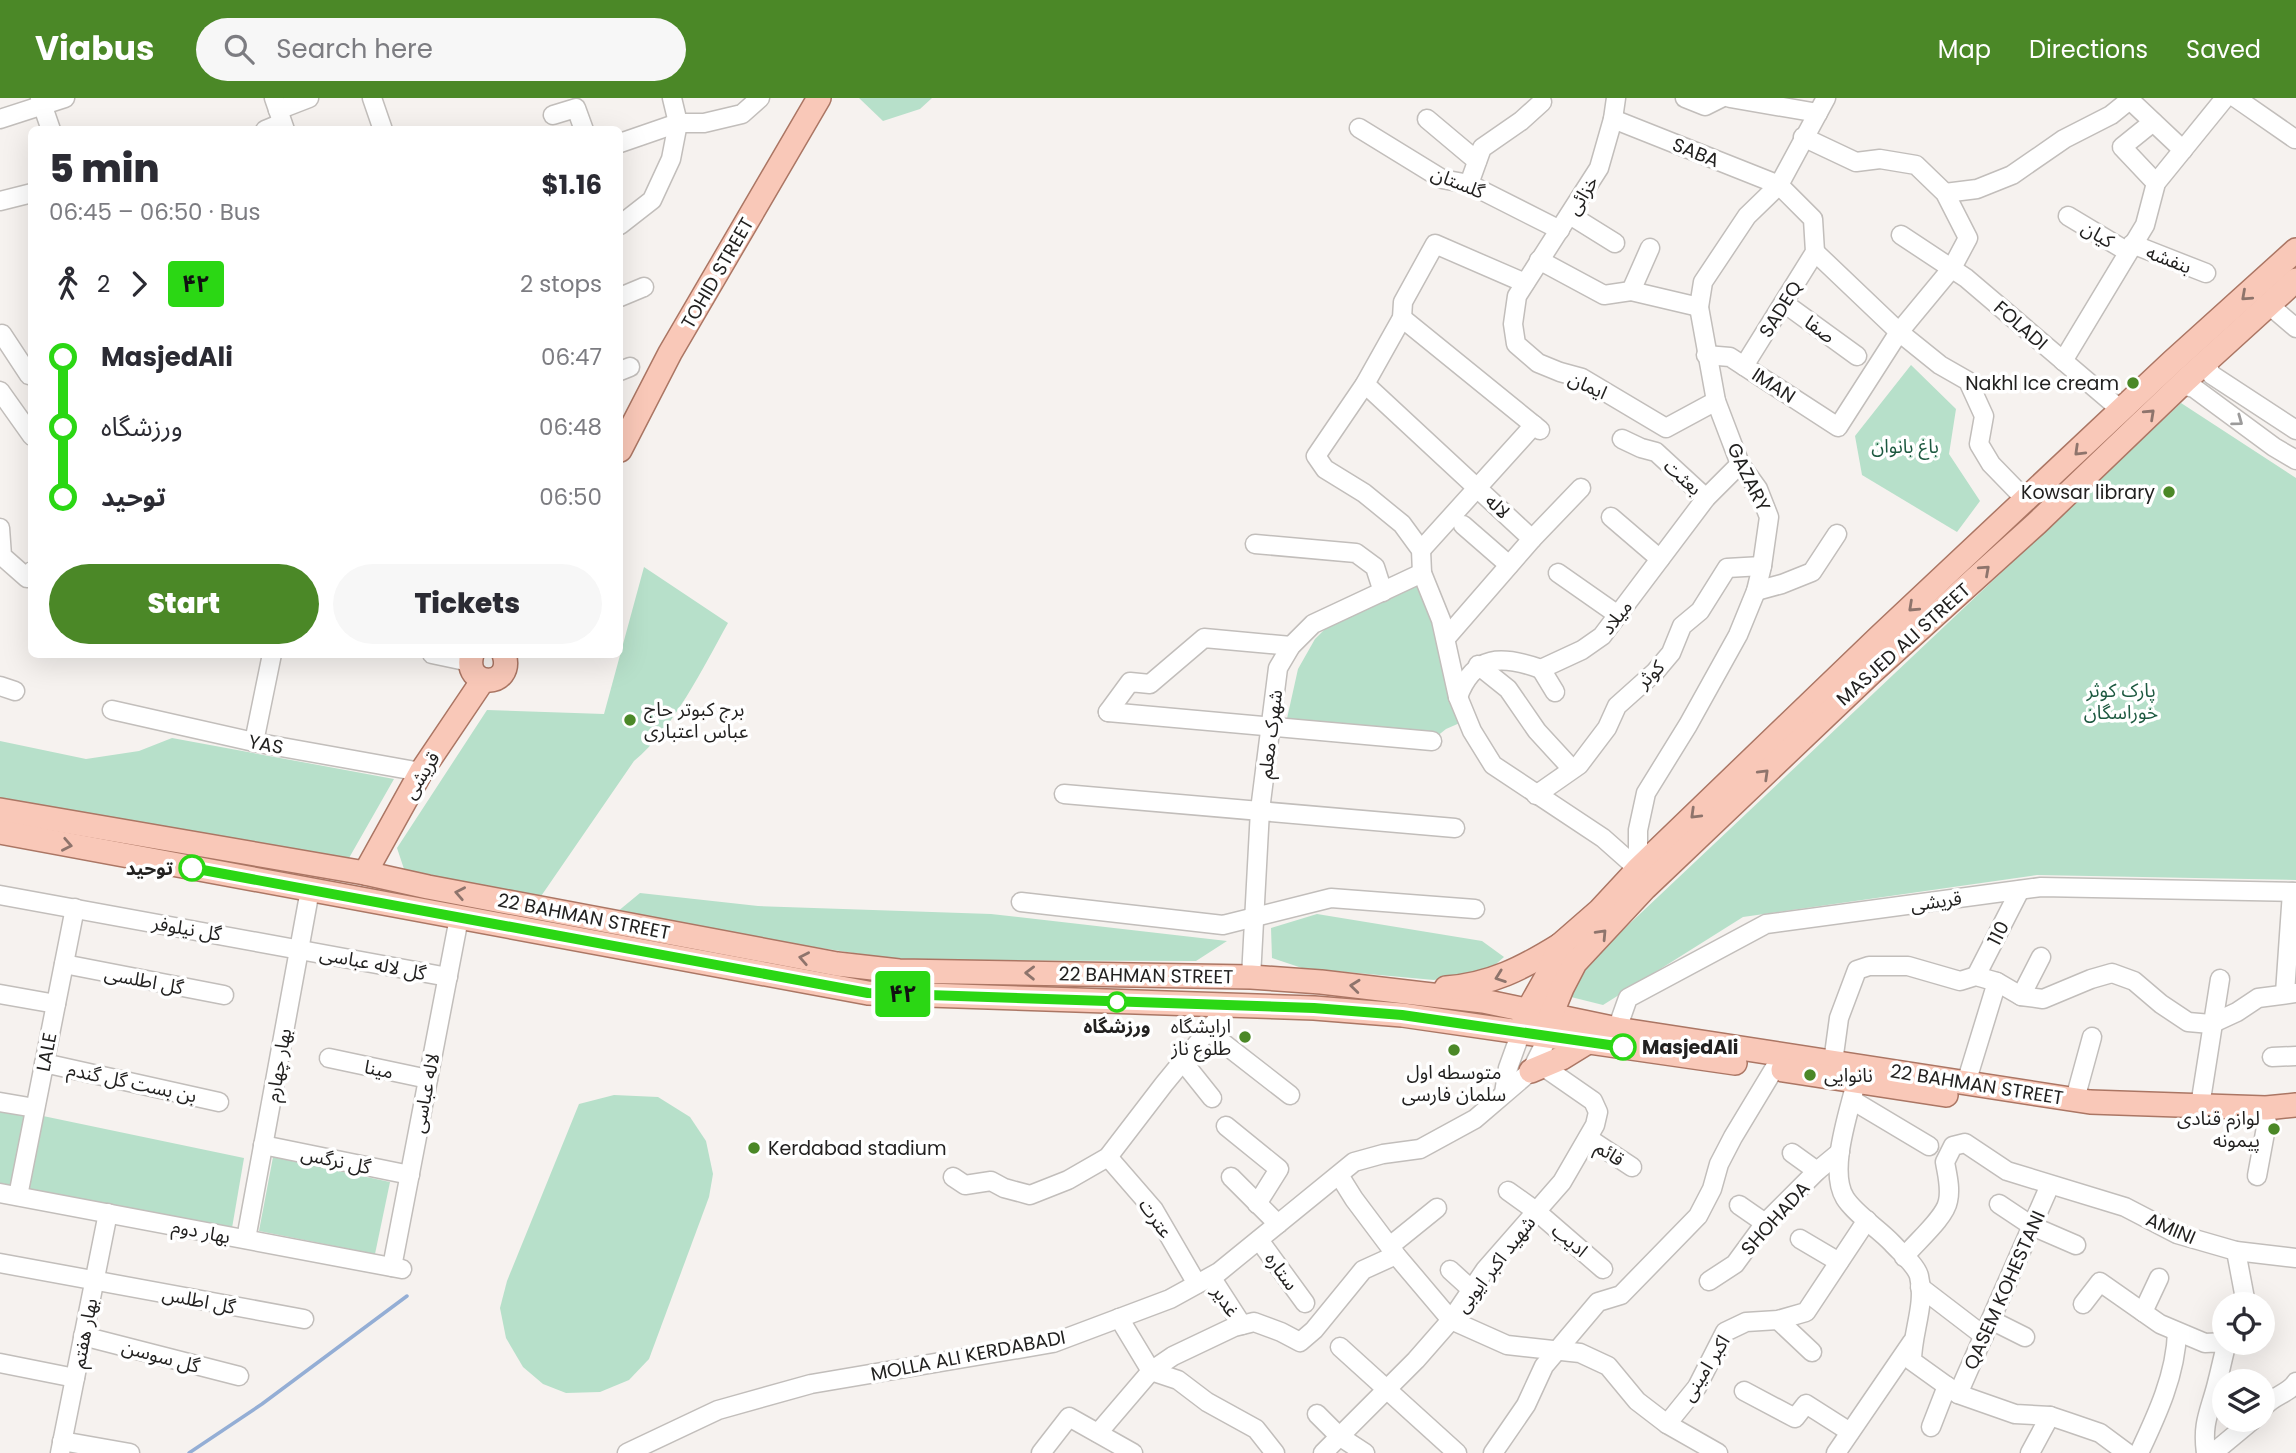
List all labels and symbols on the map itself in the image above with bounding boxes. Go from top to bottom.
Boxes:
street label: SABA [1668,131,1723,174]
street label: گلستان [1427,160,1490,206]
street label: خزائی [1560,170,1605,220]
street label: TOHID STREET [675,213,760,334]
street label: کیان [2076,214,2120,255]
street label: بنفشه [2142,239,2195,280]
street label: SADEQ [1753,276,1808,343]
one-way arrow [2241,288,2254,301]
street label: FOLADI [1988,294,2054,356]
street label: صفا [1799,309,1841,350]
street label: IMAN [1747,361,1801,410]
street label: ایمان [1564,365,1611,406]
place label: Nakhl Ice cream [1965,370,2119,397]
marker: Nakhl Ice cream [2125,375,2141,391]
one-way arrow [2142,409,2155,422]
one-way arrow [2230,413,2243,425]
park label: باغ بانوان [1871,433,1939,460]
street label: GAZARY [1720,438,1777,516]
one-way arrow [2074,443,2087,456]
street label: بعثت [1658,453,1708,502]
place label: Kowsar library [2021,479,2155,506]
marker: Kowsar library [2161,484,2177,500]
street label: لاله [1479,488,1516,525]
one-way arrow [1977,566,1990,578]
street label: MASJED ALI STREET [1830,577,1976,712]
street label: میلاد [1594,594,1639,640]
one-way arrow [1908,598,1921,611]
street label: کوثر [1629,653,1671,695]
park label: پارک کوثر خوراسگان [2084,677,2158,726]
street label: شهرک معلم [1252,688,1290,780]
place label: برج کبوتر حاج عباس اعتباری [644,696,748,745]
marker: برج کبوتر حاج عباس اعتباری [622,712,638,728]
street label: YAS [246,728,286,761]
street label: قریشی [396,746,446,804]
one-way arrow [1756,770,1769,783]
one-way arrow [1690,806,1703,819]
one-way arrow [61,836,73,851]
place label: توحید [126,855,173,882]
marker: توحید [179,855,205,881]
street label: قریشی [1909,885,1963,918]
one-way arrow [454,886,466,901]
street label: 22 BAHMAN STREET [495,887,672,946]
street label: گل نیلوفر [149,909,225,948]
street label: 110 [1981,916,2016,950]
one-way arrow [1594,929,1607,942]
street label: گل لاله عباسی [318,940,429,987]
one-way arrow [798,951,810,966]
street label: گل اطلسی [102,960,187,1002]
street label: 22 BAHMAN STREET [1058,960,1234,991]
one-way arrow [1025,966,1036,981]
one-way arrow [1494,969,1506,983]
line badge: ۴۲ [872,971,934,1017]
one-way arrow [1350,978,1361,993]
marker: ورزشگاه [1107,992,1127,1012]
place label: ورزشگاه [1083,1013,1151,1040]
place label: ارایشگاه طلوع ناز [1170,1013,1231,1062]
street label: بهار چهارم [259,1026,299,1104]
marker: ارایشگاه طلوع ناز [1237,1029,1253,1045]
street label: LALE [30,1030,63,1074]
marker: MasjedAli [1610,1034,1636,1060]
place label: MasjedAli [1642,1034,1738,1061]
marker: متوسطه اول سلمان فارسی [1446,1042,1462,1058]
street label: لاله عباسی [405,1051,446,1135]
street label: مینا [362,1053,396,1086]
street label: بن بست گل گندم [65,1056,199,1110]
street label: 22 BAHMAN STREET [1888,1057,2065,1112]
place label: متوسطه اول سلمان فارسی [1402,1059,1506,1108]
place label: نانوایی [1824,1062,1873,1089]
marker: نانوایی [1802,1067,1818,1083]
place label: لوازم قنادی پیمونه [2177,1105,2260,1154]
marker: لوازم قنادی پیمونه [2266,1121,2282,1137]
street label: قائم [1589,1134,1630,1174]
place label: Kerdabad stadium [768,1135,946,1162]
street label: گل نرگس [299,1140,374,1181]
marker: Kerdabad stadium [746,1140,762,1156]
street label: SHOHADA [1735,1175,1816,1261]
street label: عترت [1132,1193,1179,1244]
street label: QASEM KOHESTANI [1957,1206,2052,1374]
street label: AMINI [2142,1206,2200,1251]
street label: شهید اکبر ایوبی [1449,1210,1542,1319]
street label: بهار دوم [169,1213,232,1251]
street label: ادیب [1546,1217,1594,1264]
street label: ستاره [1259,1247,1305,1296]
street label: غدیر [1205,1279,1246,1322]
street label: گل اطلس [160,1280,239,1321]
street label: بهار هفتم [65,1296,105,1370]
street label: MOLLA ALI KERDABADI [868,1323,1068,1388]
street label: اکبر امینی [1674,1330,1736,1407]
street label: گل سوسن [119,1333,204,1380]

